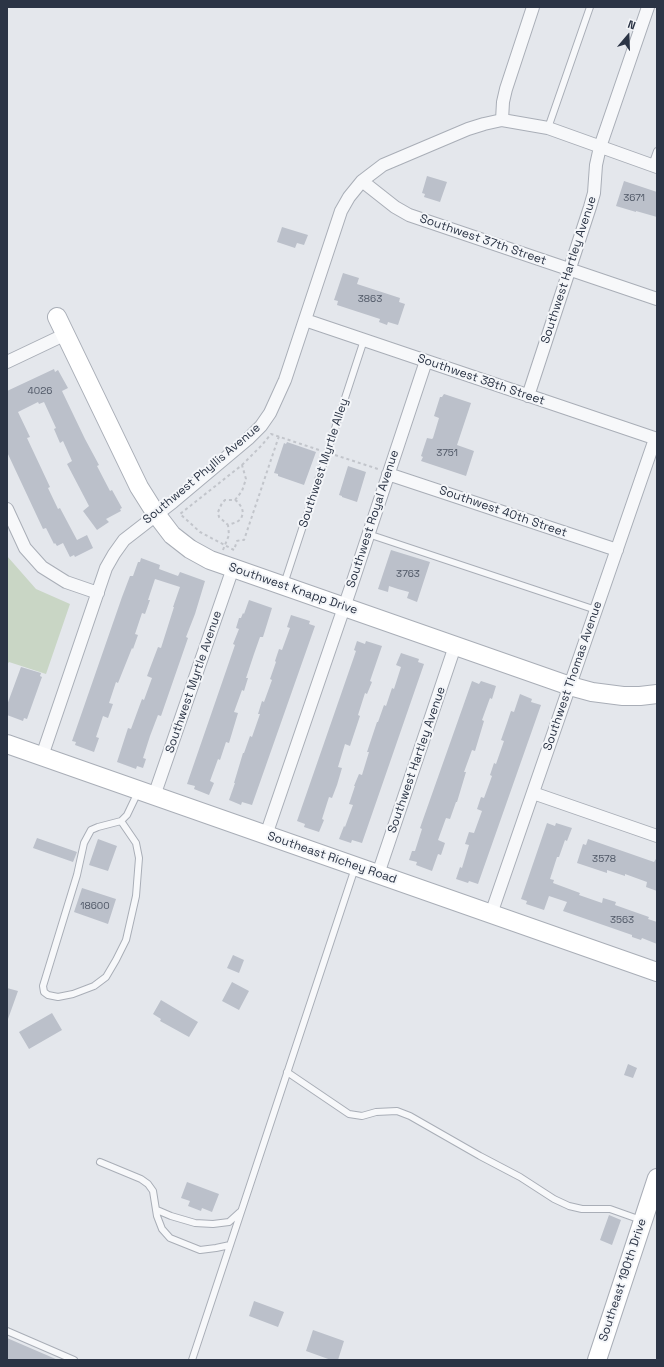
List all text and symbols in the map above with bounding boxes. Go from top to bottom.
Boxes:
north arrow [608,16,648,56]
text: N [626,17,638,32]
house number: 3671 [623,192,645,204]
street label: Southwest Hartley Avenue [538,195,600,345]
street label: Southwest 37th Street [418,212,548,268]
house number: 3863 [358,293,382,305]
street label: Southwest 38th Street [415,351,547,409]
house number: 4026 [28,385,52,397]
street label: Southwest Myrtle Alley [296,397,352,529]
street label: Southwest Phyllis Avenue [140,421,264,527]
house number: 3751 [436,447,458,459]
street label: Southwest Royal Avenue [344,448,402,590]
street label: Southwest 40th Street [437,483,569,541]
street label: Southwest Knapp Drive [227,560,359,618]
house number: 3763 [396,568,420,580]
street label: Southwest Thomas Avenue [541,599,605,753]
street label: Southwest Myrtle Avenue [163,609,225,755]
street label: Southwest Hartley Avenue [385,685,449,835]
street label: Southeast Richey Road [265,829,399,887]
house number: 3578 [592,853,616,865]
house number: 18600 [80,900,110,912]
house number: 3563 [610,914,634,926]
street label: Southeast 190th Drive [596,1217,650,1343]

